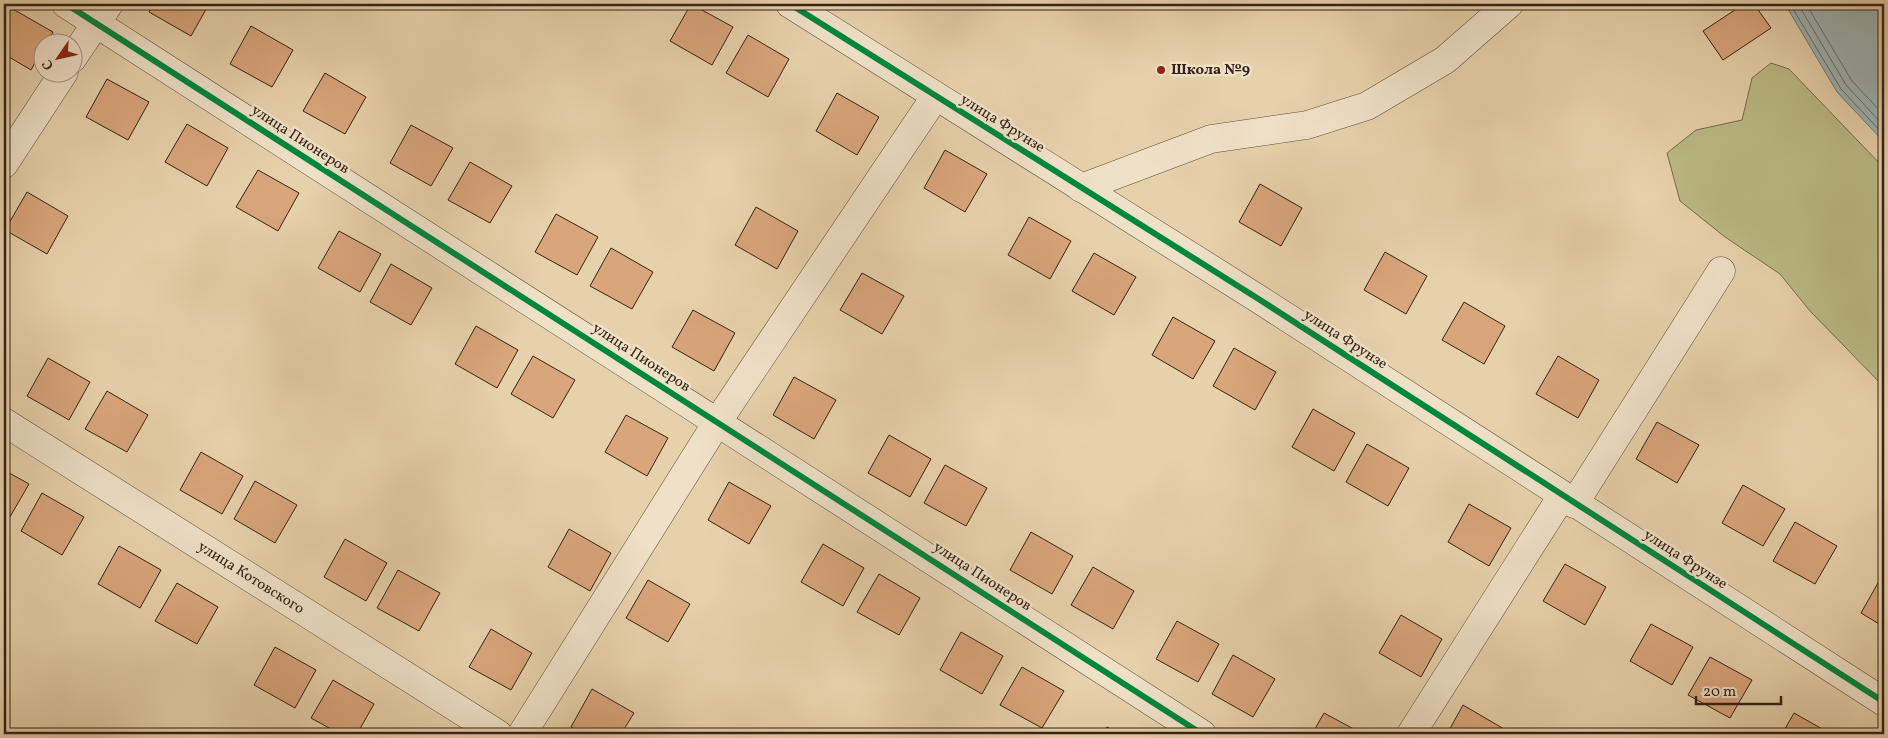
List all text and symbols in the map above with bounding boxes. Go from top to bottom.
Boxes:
north arrow [32,32,82,82]
text: С [38,55,59,73]
place label: Школа №9 [1171,60,1250,81]
marker: Школа №9 [1155,64,1167,76]
street label: улица Фрунзе [956,90,1048,158]
street label: улица Пионеров [247,100,353,180]
street label: улица Фрунзе [1299,305,1391,375]
street label: улица Пионеров [588,318,694,398]
street label: улица Фрунзе [1639,525,1731,595]
street label: улица Котовского [194,536,308,619]
street label: улица Пионеров [929,537,1035,617]
scale bar [1696,673,1780,705]
text: 20 m [1703,682,1736,703]

